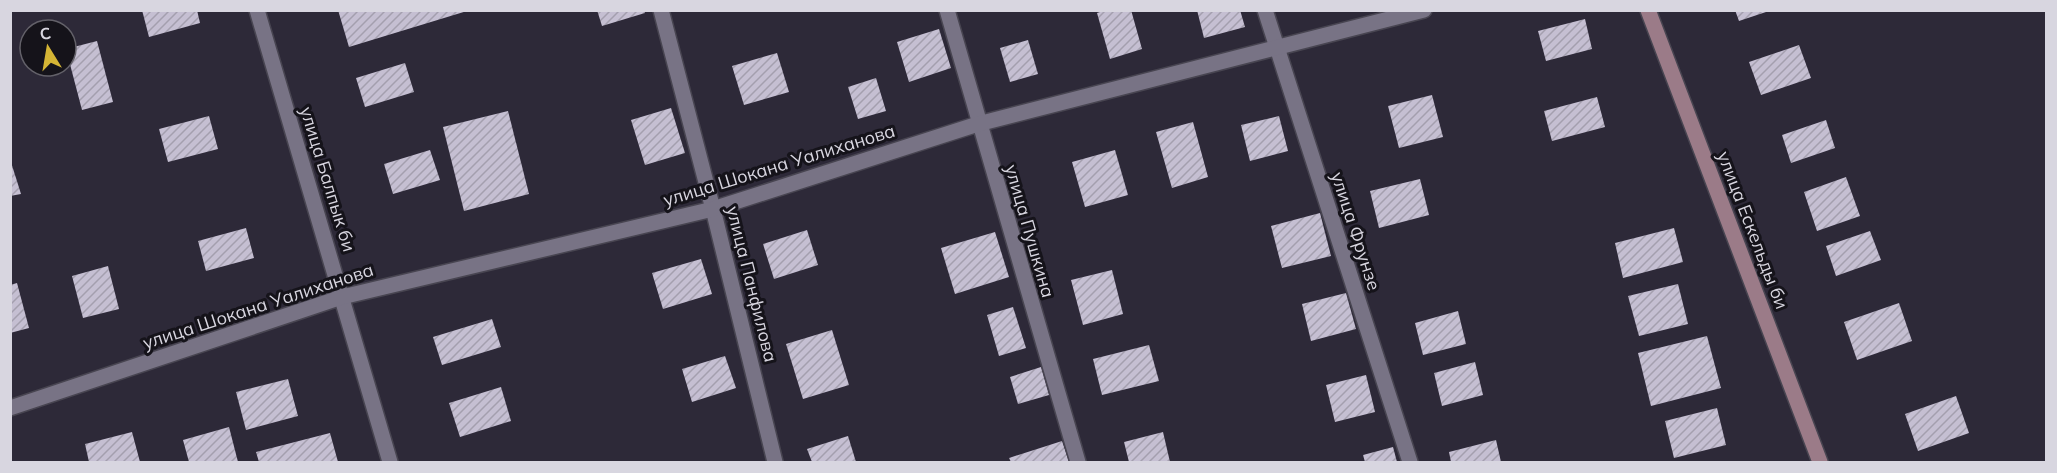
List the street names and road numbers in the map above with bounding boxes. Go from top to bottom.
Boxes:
street label: улица Балпык би [295,104,361,254]
street label: улица Шокана Уалиханова [660,119,898,211]
street label: улица Ескельды би [1712,148,1794,312]
street label: улица Пушкина [1000,162,1060,300]
street label: улица Фрунзе [1326,169,1386,293]
street label: улица Панфилова [721,204,783,364]
street label: улица Шокана Уалиханова [140,258,376,354]

